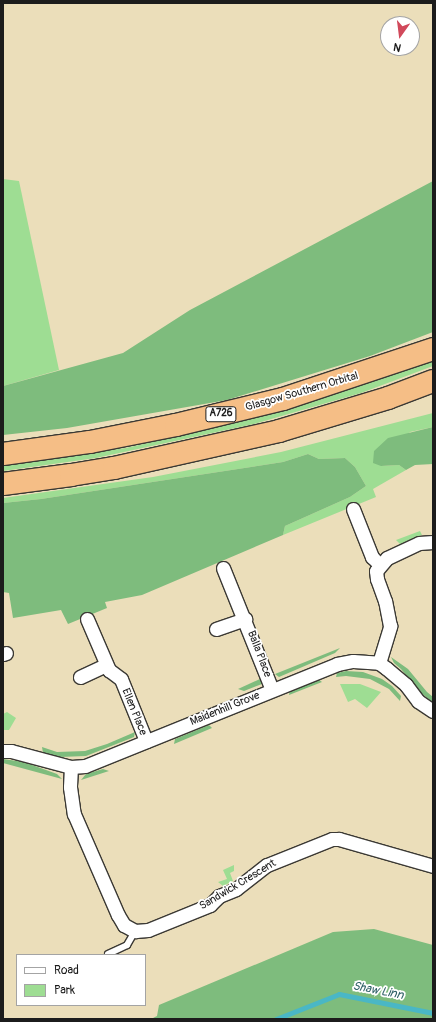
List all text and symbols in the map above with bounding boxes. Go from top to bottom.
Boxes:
north arrow [380,16,420,56]
text: N [392,40,402,54]
street label: Glasgow Southern Orbital [244,370,360,414]
road number: A726 [205,406,237,422]
street label: Balla Place [244,629,274,679]
street label: Ellen Place [119,687,149,737]
street label: Maidenhill Grove [188,689,262,729]
street label: Sandwick Crescent [197,857,279,913]
legend [16,954,146,1006]
text: Road [54,963,79,978]
water label: Shaw Linn [351,979,405,1003]
text: Park [54,983,75,998]

